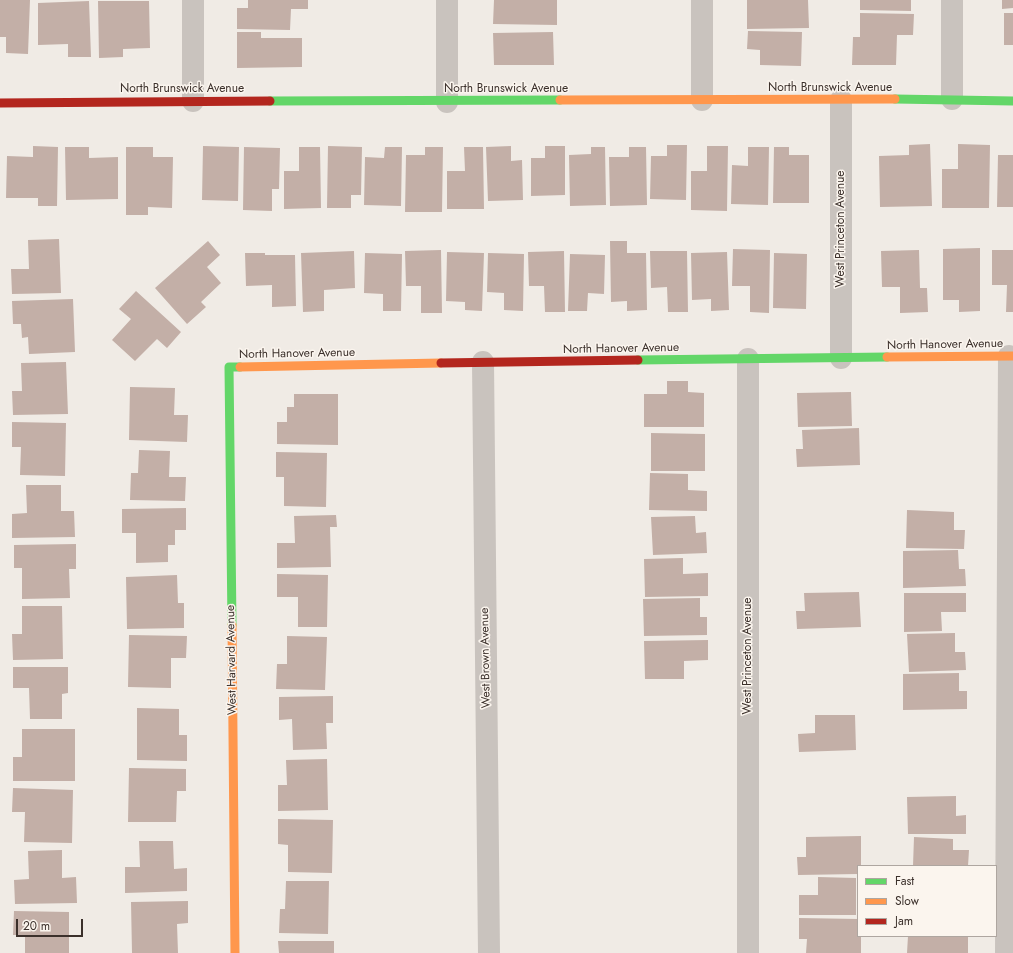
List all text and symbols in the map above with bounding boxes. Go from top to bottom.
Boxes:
street label: North Brunswick Avenue [768,81,892,95]
street label: North Brunswick Avenue [120,82,244,96]
street label: North Brunswick Avenue [444,82,568,96]
street label: West Princeton Avenue [834,171,848,287]
street label: North Hanover Avenue [887,337,1003,353]
street label: North Hanover Avenue [563,341,679,357]
street label: North Hanover Avenue [239,346,355,362]
street label: West Princeton Avenue [741,598,755,714]
street label: West Harvard Avenue [224,605,240,715]
street label: West Brown Avenue [478,607,494,709]
legend [857,865,997,937]
text: Fast [895,872,914,890]
text: Slow [895,892,919,910]
scale bar [18,911,85,937]
text: Jam [895,912,913,930]
text: 20 m [23,917,50,935]

